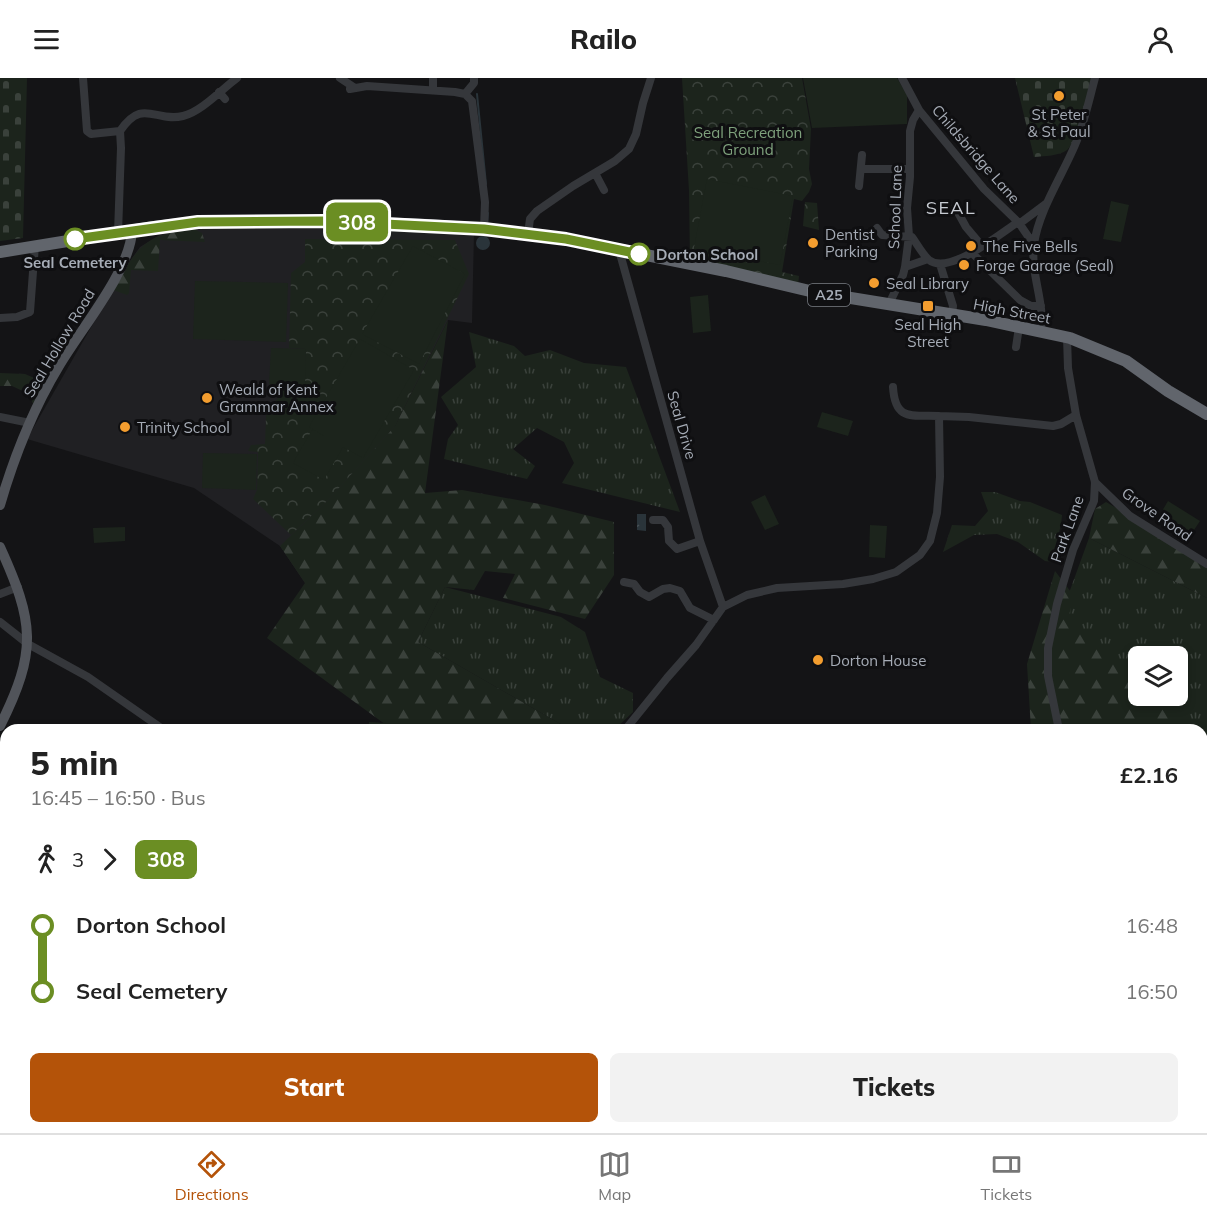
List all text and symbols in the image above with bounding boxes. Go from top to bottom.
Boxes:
text: Railo [570,22,637,56]
icon: menu [30,23,63,56]
icon: person [1144,23,1177,56]
marker: St Peter & St Paul [1052,89,1066,103]
street label: Childsbridge Lane [928,101,1024,207]
place label: St Peter & St Paul [1027,105,1091,141]
park label: Seal Recreation Ground [694,123,802,159]
street label: School Lane [884,165,906,249]
district label: SEAL [926,196,976,219]
line badge: 308 [322,202,392,242]
text: 308 [338,209,376,235]
place label: Dentist Parking [825,225,878,261]
marker: Seal Cemetery [64,228,86,250]
marker: Dentist Parking [806,236,820,250]
place label: The Five Bells [983,237,1078,256]
marker: The Five Bells [964,239,978,253]
marker: Dorton School [628,243,650,265]
place label: Dorton School [656,245,758,264]
place label: Seal Cemetery [23,253,127,272]
place label: Forge Garage (Seal) [976,256,1114,275]
marker: Forge Garage (Seal) [957,258,971,272]
place label: Seal Library [886,274,969,293]
marker: Seal Library [867,276,881,290]
road number: A25 [808,284,850,306]
street label: Seal Hollow Road [19,285,99,401]
street label: High Street [972,294,1052,328]
marker: Seal High Street [921,299,935,313]
place label: Seal High Street [895,315,961,351]
place label: Weald of Kent Grammar Annex [219,380,334,416]
street label: Seal Drive [663,389,701,461]
marker: Weald of Kent Grammar Annex [200,391,214,405]
place label: Trinity School [137,418,230,437]
marker: Trinity School [118,420,132,434]
street label: Grove Road [1118,483,1196,545]
street label: Park Lane [1046,493,1088,565]
map controls [1128,646,1188,706]
button: layers [1128,646,1188,706]
place label: Dorton House [830,651,926,670]
marker: Dorton House [811,653,825,667]
text: 5 min [30,742,118,783]
text: £2.16 [1120,761,1178,789]
text: 16:45 – 16:50 · Bus [30,785,206,810]
icon: walk [30,843,63,876]
icon: forward [93,843,126,876]
text: 308 [147,846,185,872]
text: 3 [72,847,84,872]
text: Dorton School [76,911,226,939]
text: 16:48 [1125,913,1178,938]
text: Seal Cemetery [76,977,227,1005]
text: 16:50 [1125,979,1178,1004]
button: Start [30,1053,598,1122]
button: Tickets [610,1053,1178,1122]
tab: Directions [175,1148,249,1204]
tab: Map [598,1148,631,1204]
tab: Tickets [981,1148,1032,1204]

